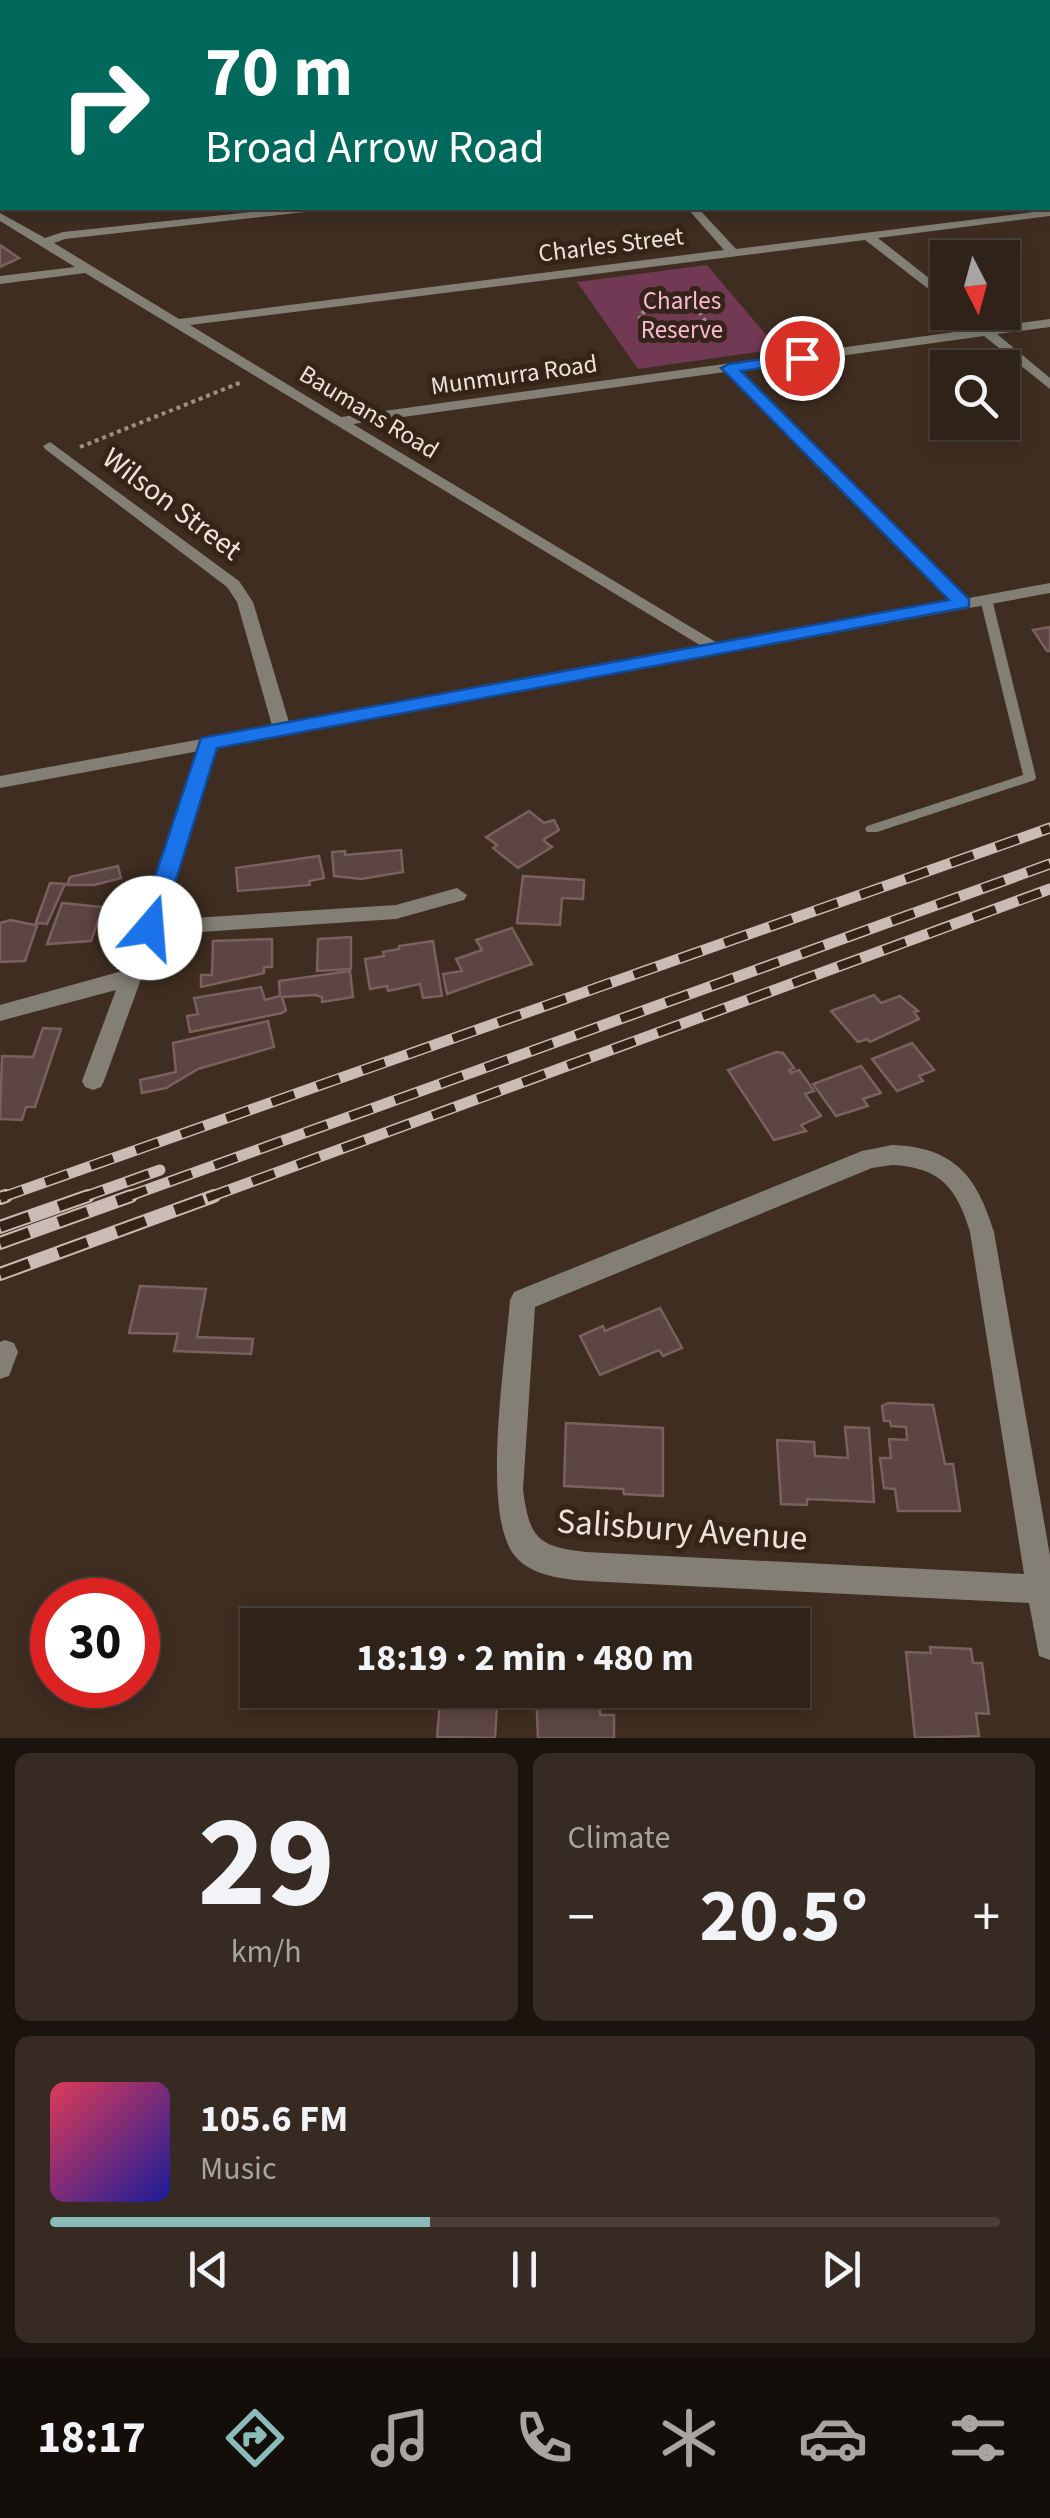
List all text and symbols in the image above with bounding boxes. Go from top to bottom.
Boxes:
text: 70 m [205,23,353,123]
icon: right [40,40,170,170]
text: Broad Arrow Road [205,116,544,180]
street label: Charles Street [536,218,686,272]
north arrow [930,240,1020,330]
map controls [930,240,1020,440]
park label: Charles Reserve [641,283,723,348]
pin [760,316,845,401]
icon: arrive [775,331,830,386]
street label: Munmurra Road [428,345,600,405]
button: search [930,350,1020,440]
street label: Baumans Road [292,356,446,468]
street label: Wilson Street [93,437,251,571]
position arrow [98,876,202,980]
street label: Salisbury Avenue [555,1496,809,1564]
speed limit sign: 30 [30,1578,160,1708]
text: 18:19 · 2 min · 480 m [356,1631,694,1685]
text: 29 [198,1771,335,1956]
text: Climate [568,1815,670,1861]
text: 20.5° [699,1863,868,1970]
text: − [568,1879,595,1957]
text: + [973,1879,1000,1957]
text: km/h [231,1929,302,1975]
text: 105.6 FM [200,2092,348,2146]
text: Music [200,2146,277,2192]
icon: previous [181,2242,236,2297]
icon: pause [497,2242,552,2297]
icon: next [814,2242,869,2297]
icon: directions [220,2403,290,2473]
icon: music [365,2403,435,2473]
icon: phone [509,2403,579,2473]
icon: climate [654,2403,724,2473]
icon: car [798,2403,868,2473]
icon: filters [943,2403,1013,2473]
text: 18:17 [37,2406,146,2470]

